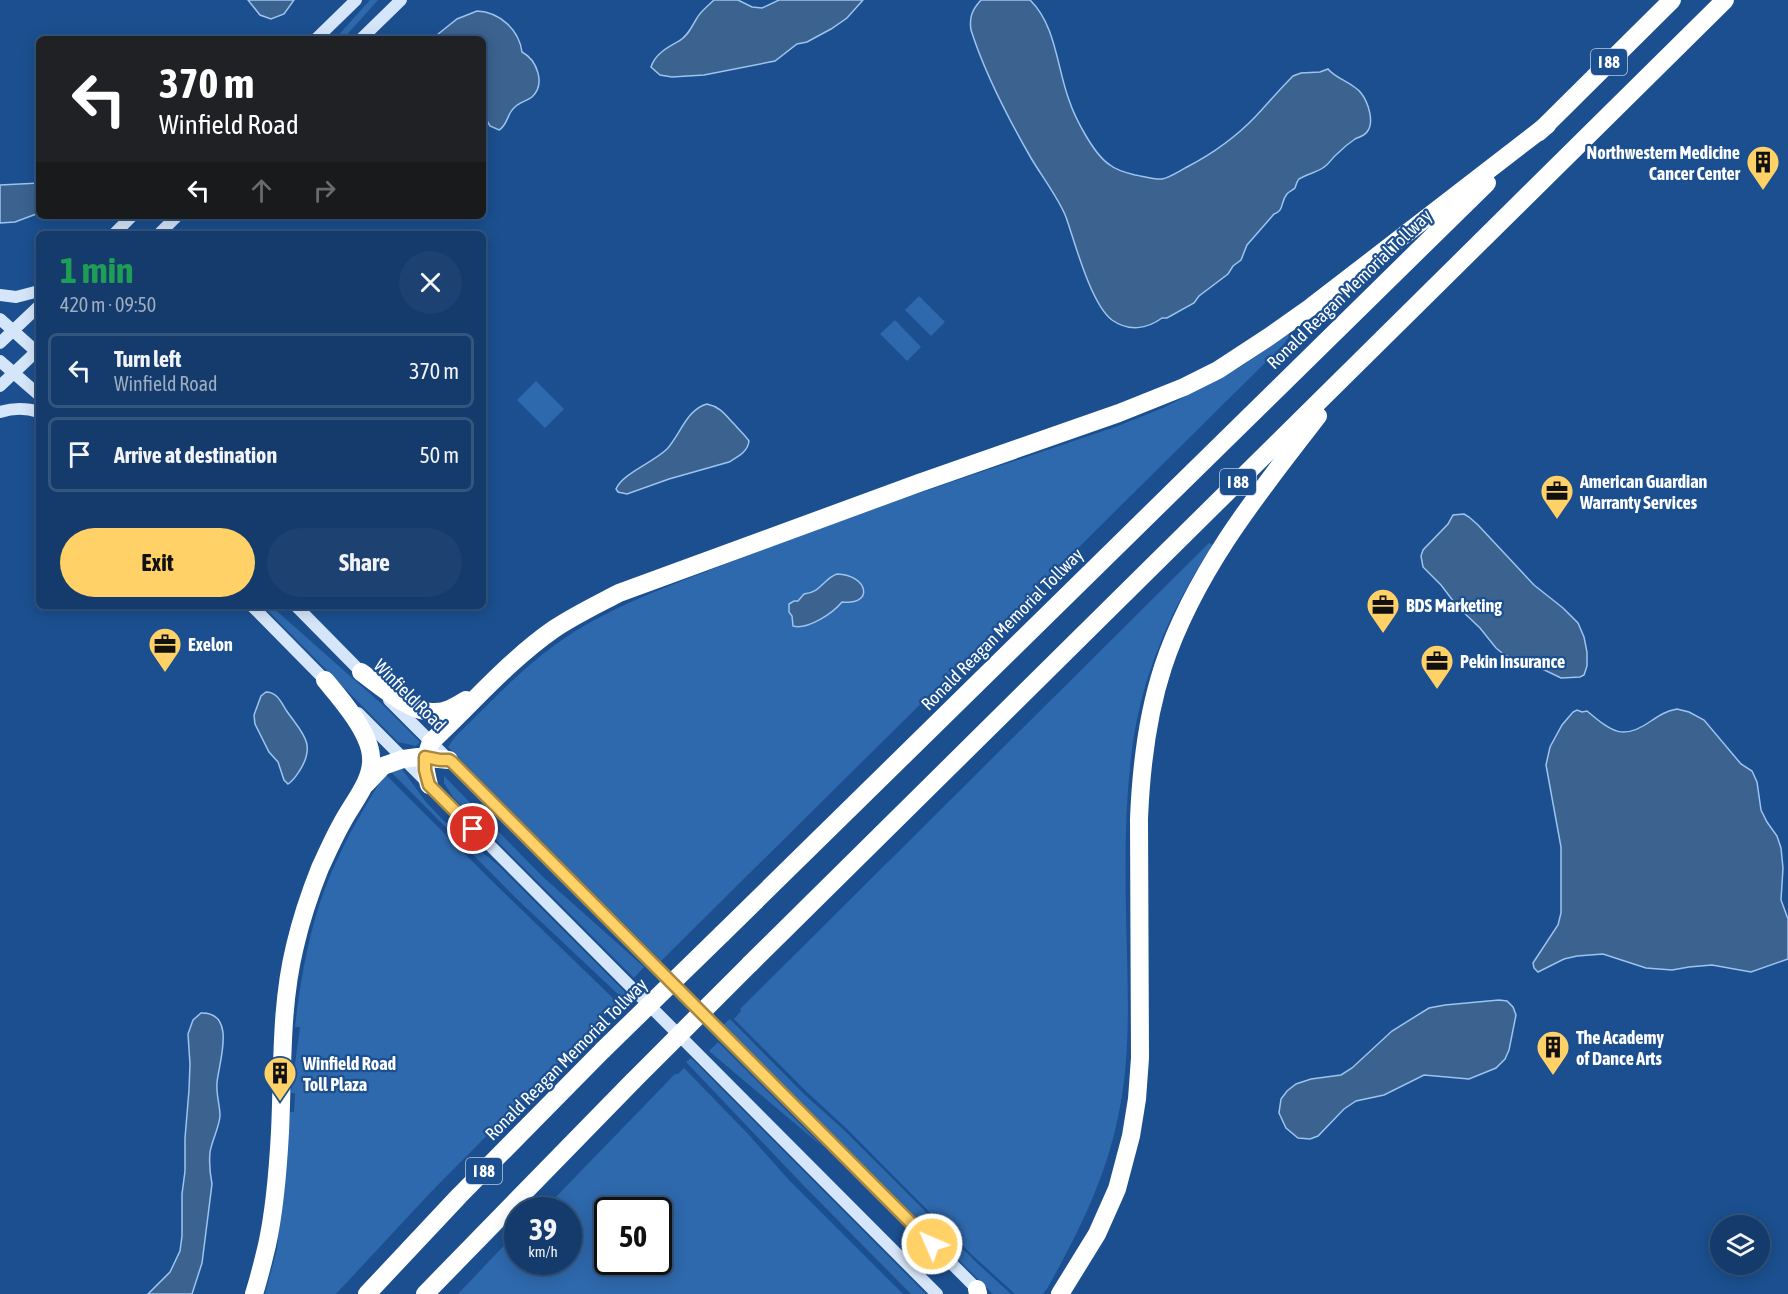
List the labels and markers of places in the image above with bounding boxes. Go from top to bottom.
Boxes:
place label: Northwestern Medicine Cancer Center [1587,142,1741,184]
building icon: Northwestern Medicine Cancer Center [1745,144,1781,191]
place label: American Guardian Warranty Services [1579,471,1708,513]
office icon: American Guardian Warranty Services [1539,473,1575,520]
office icon: BDS Marketing [1365,587,1401,634]
place label: BDS Marketing [1406,595,1502,616]
office icon: Exelon [147,626,183,673]
place label: Exelon [188,634,233,655]
office icon: Pekin Insurance [1419,643,1455,690]
place label: Pekin Insurance [1460,651,1565,672]
pin [447,803,498,854]
place label: The Academy of Dance Arts [1576,1027,1664,1069]
building icon: The Academy of Dance Arts [1535,1029,1571,1076]
place label: Winfield Road Toll Plaza [302,1053,396,1095]
building icon: Winfield Road Toll Plaza [262,1055,298,1102]

